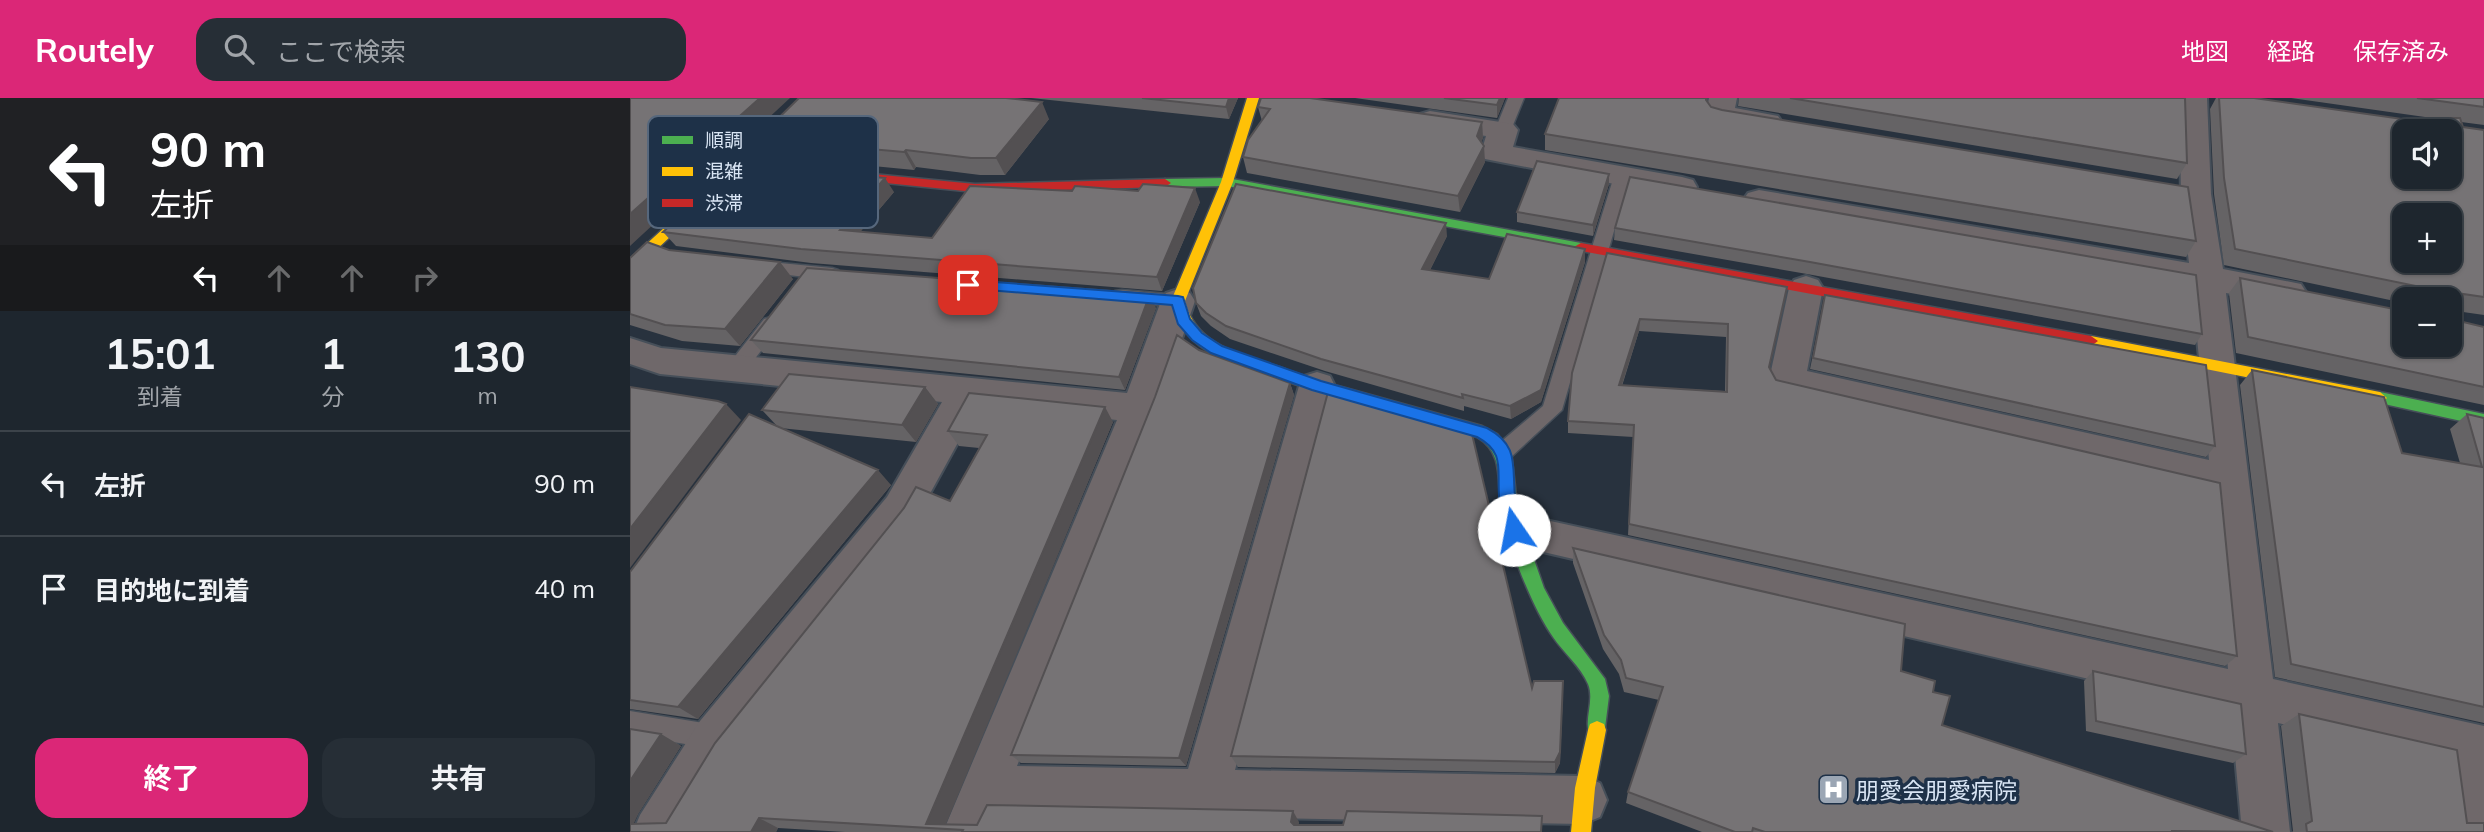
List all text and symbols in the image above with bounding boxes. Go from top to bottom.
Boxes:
search box [196,18,686,81]
text: Routely [35,29,154,70]
icon: search [220,30,258,68]
text: ここで検索 [276,35,406,68]
text: 地図 [2181,36,2229,66]
text: 経路 [2267,36,2315,66]
text: 保存済み [2353,36,2449,66]
legend [648,116,878,228]
text: 90 m [150,118,266,179]
map controls [2392,119,2462,357]
button: sound [2392,119,2462,189]
icon: left [35,126,126,217]
text: 順調 [705,128,743,152]
text: 混雑 [705,159,743,183]
text: 左折 [150,184,214,224]
text: 渋滞 [705,191,743,215]
button: + [2392,203,2462,273]
pin [938,255,998,315]
icon: left [187,259,225,297]
icon: ahead [260,259,298,297]
icon: ahead [333,259,371,297]
icon: right [406,259,444,297]
icon: arrive [949,266,987,304]
button: − [2392,287,2462,357]
text: 15:01 [104,327,216,380]
text: 1 [320,327,345,380]
text: 130 [450,330,525,383]
text: m [478,381,498,410]
text: 到着 [137,382,183,411]
text: 分 [321,382,344,411]
icon: left [35,465,73,503]
text: 90 m [534,467,595,500]
text: 左折 [94,469,146,502]
position arrow [1477,493,1551,567]
icon: arrive [35,570,73,608]
text: 40 m [534,572,595,605]
text: 目的地に到着 [94,574,250,607]
button: 終了 [35,738,308,818]
button: 共有 [322,738,595,818]
hospital icon: 朋愛会朋愛病院 [1816,773,1850,807]
place label: 朋愛会朋愛病院 [1856,776,2017,805]

